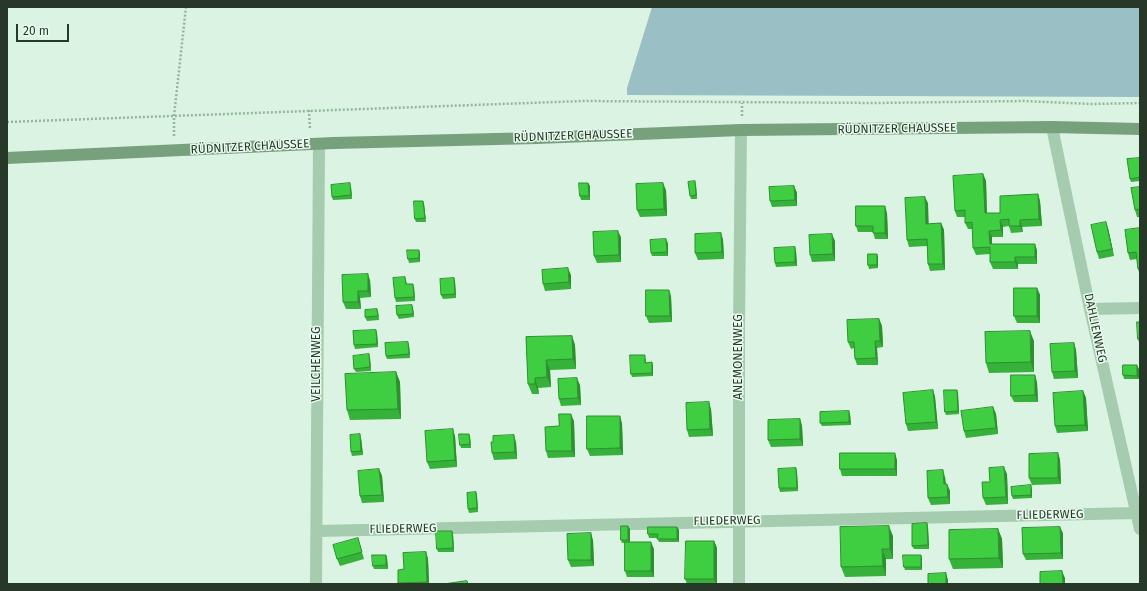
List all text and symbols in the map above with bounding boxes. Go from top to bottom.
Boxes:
scale bar [18,16,71,42]
text: 20 m [23,24,49,38]
street label: RÜDNITZER CHAUSSEE [837,121,957,137]
street label: RÜDNITZER CHAUSSEE [513,127,633,145]
street label: RÜDNITZER CHAUSSEE [190,137,310,157]
street label: DAHLIENWEG [1081,292,1109,364]
street label: ANEMONENWEG [732,314,746,400]
street label: VEILCHENWEG [310,326,324,402]
street label: FLIEDERWEG [1016,507,1084,523]
street label: FLIEDERWEG [693,513,761,529]
street label: FLIEDERWEG [369,521,437,537]

